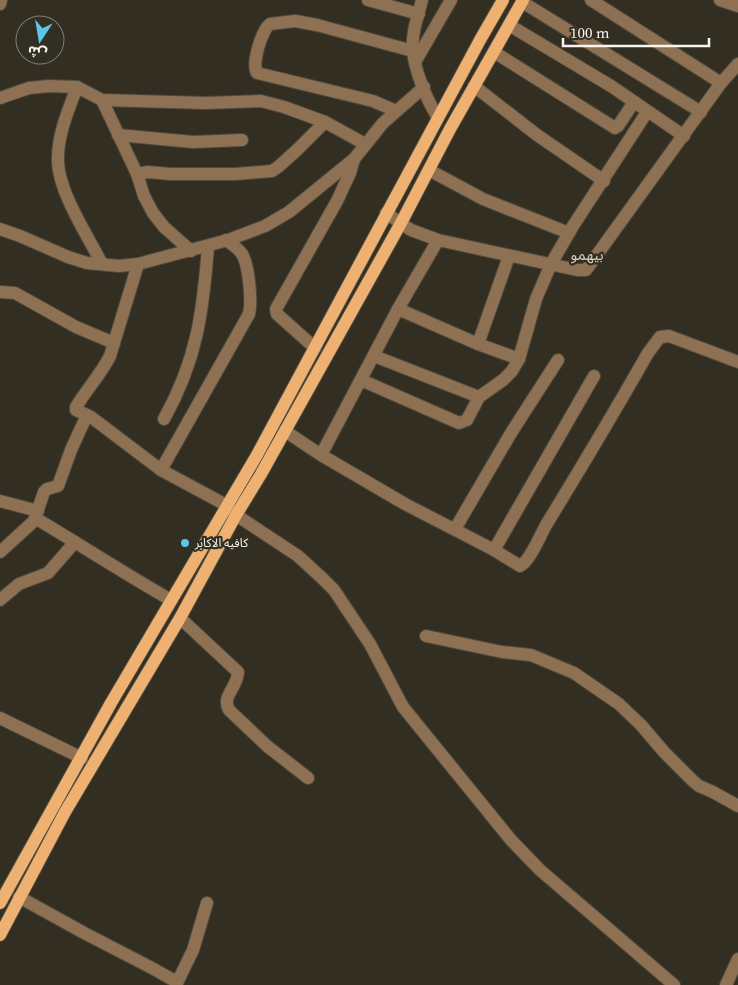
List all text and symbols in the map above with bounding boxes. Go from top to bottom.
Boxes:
north arrow [15,15,65,65]
scale bar [563,15,709,47]
text: 100 m [570,22,610,43]
text: ش [26,41,49,64]
district label: بيهمو [571,244,604,265]
place label: كافيه الاكابر [194,535,249,551]
marker: كافيه الاكابر [179,537,191,549]

